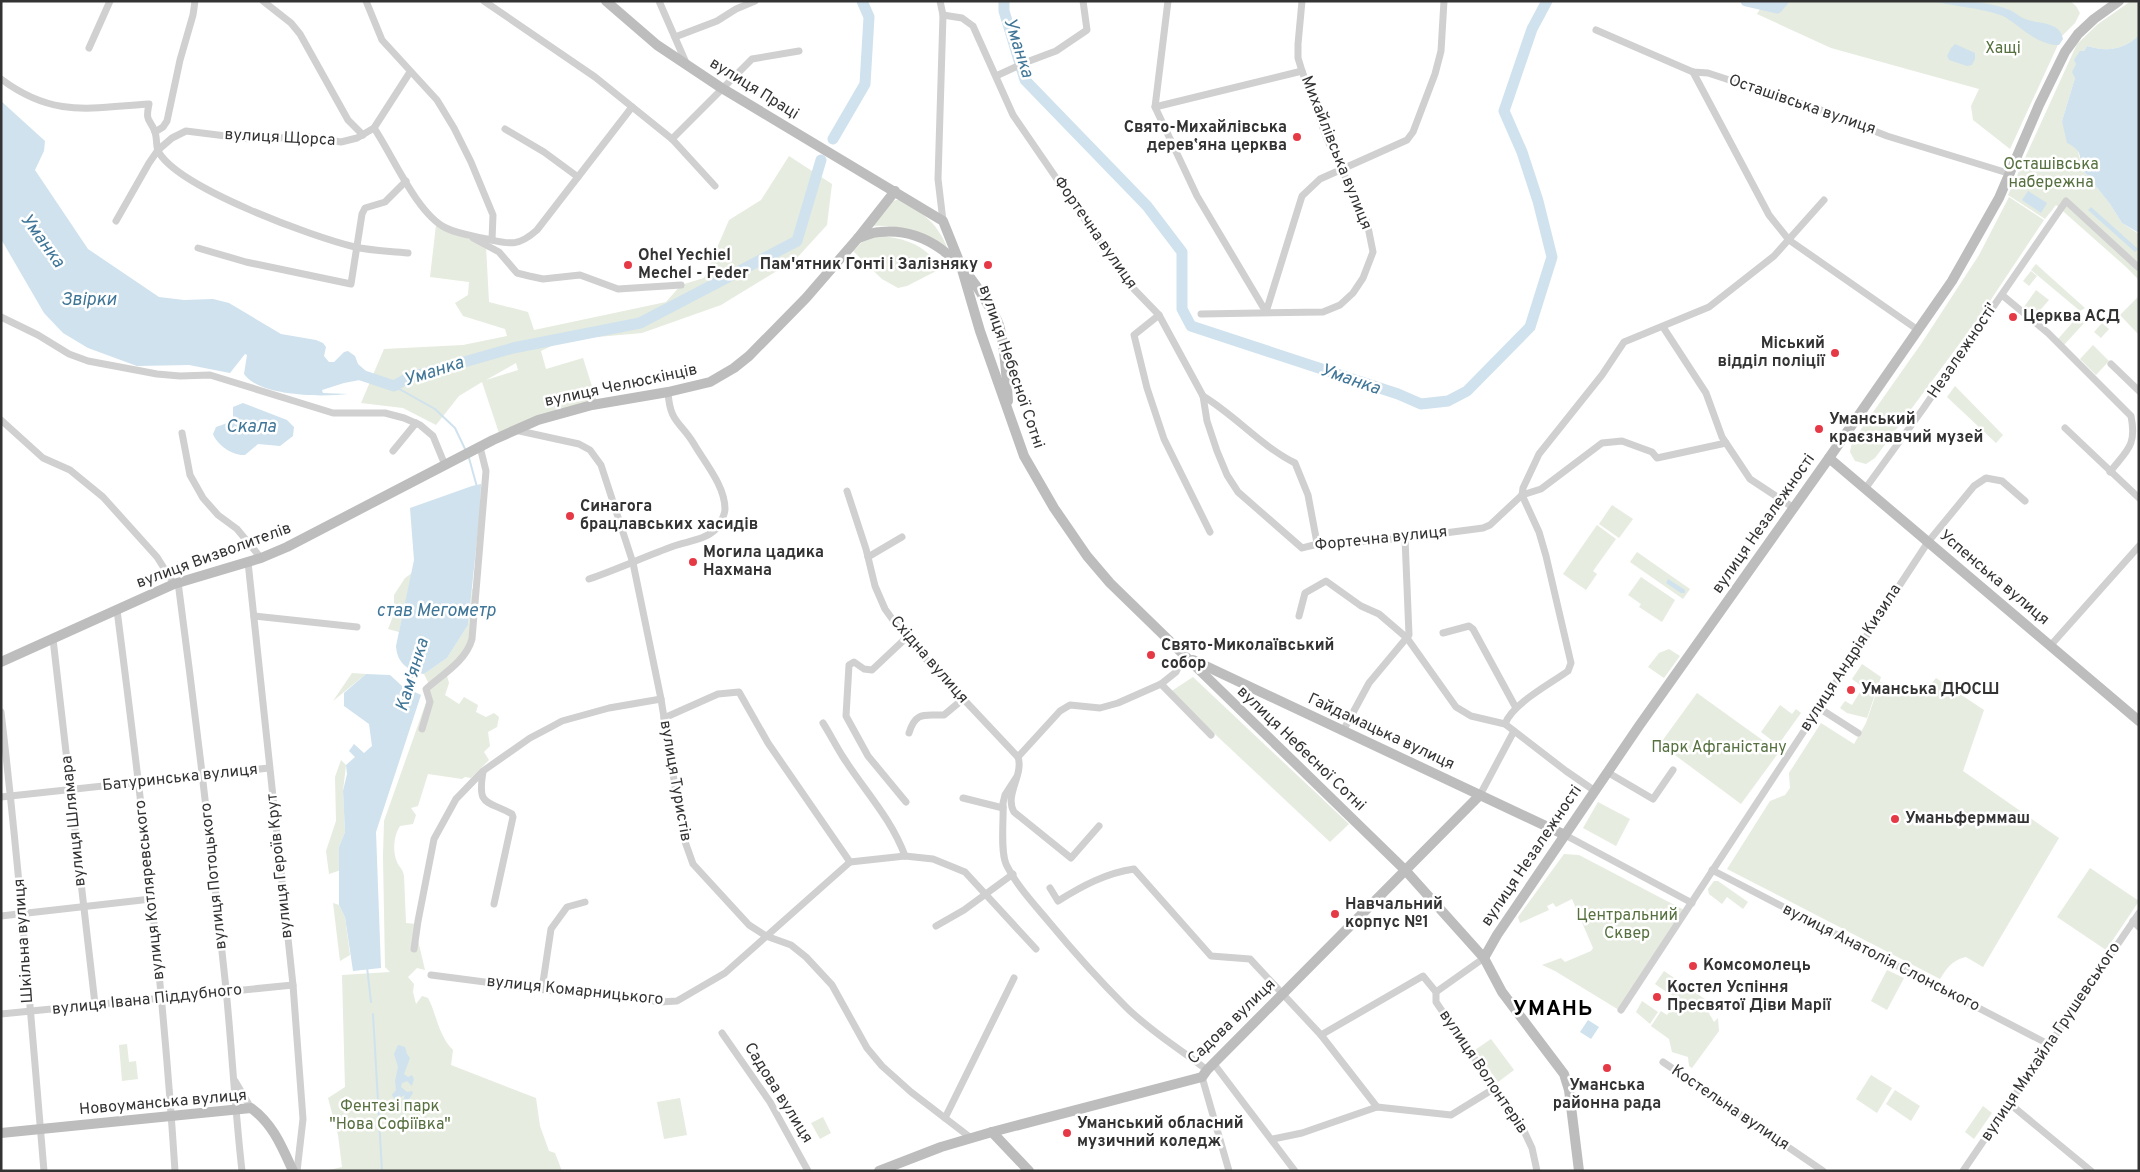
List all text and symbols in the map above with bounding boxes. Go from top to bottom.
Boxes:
water label: Уманка [998,15,1039,82]
park label: Хащі [1985,39,2021,59]
street label: вулиця Праці [706,54,802,124]
street label: Осташівська вулиця [1726,70,1878,140]
street label: Михайлівська вулиця [1296,73,1376,233]
place label: Свято-Михайлівська деревʼяна церква [1124,118,1287,156]
street label: вулиця Щорса [224,125,336,151]
marker: Свято-Михайлівська деревʼяна церква [1291,131,1303,143]
park label: Осташівська набережна [2003,155,2099,193]
street label: Фортечна вулиця [1049,173,1141,293]
water label: Уманка [15,209,70,273]
place label: Ohel Yechiel Mechel - Feder [638,246,749,284]
place label: Пам'ятник Гонті і Залізняку [760,255,978,275]
marker: Ohel Yechiel Mechel - Feder [622,259,634,271]
marker: Пам'ятник Гонті і Залізняку [982,259,994,271]
street label: вулиця Небесної Сотні [974,283,1048,451]
water label: Звірки [62,289,117,312]
street label: Незалежності' [1924,300,2002,402]
place label: Церква АСД [2023,307,2120,327]
marker: Церква АСД [2007,311,2019,323]
place label: Міський відділ поліції [1717,334,1825,372]
marker: Міський відділ поліції [1829,347,1841,359]
water label: Уманка [401,351,468,392]
water label: Уманка [1317,359,1384,401]
street label: вулиця Челюскінців [543,360,699,412]
place label: Уманський краєзнавчий музей [1829,410,1983,448]
water label: Скала [226,416,277,439]
marker: Уманський краєзнавчий музей [1813,423,1825,435]
street label: вулиця Незалежності [1708,450,1820,598]
place label: Синагога брацлавських хасидів [580,497,758,535]
marker: Синагога брацлавських хасидів [564,510,576,522]
street label: вулиця Визволителів [134,519,294,593]
street label: Фортечна вулиця [1314,522,1448,556]
street label: Успенська вулиця [1935,526,2053,630]
place label: Могила цадика Нахмана [703,543,824,581]
marker: Могила цадика Нахмана [687,556,699,568]
street label: вулиця Андрія Кизила [1796,581,1906,735]
water label: став Мегометр [376,600,496,623]
street label: Східна вулиця [885,612,973,708]
water label: Кам'янка [391,635,435,714]
place label: Свято-Миколаївський собор [1161,636,1334,674]
marker: Свято-Миколаївський собор [1145,649,1157,661]
place label: Уманська ДЮСШ [1861,680,1999,700]
street label: вулиця Небесної Сотні [1232,682,1370,816]
marker: Уманська ДЮСШ [1845,684,1857,696]
street label: Гайдамацька вулиця [1304,689,1458,775]
street label: вулиця Туристів [655,719,695,843]
park label: Парк Афганістану [1651,738,1787,758]
street label: вулиця Шлямара [57,755,91,887]
street label: Батуринська вулиця [101,760,259,796]
street label: вулиця Незалежності [1477,782,1587,930]
street label: вулиця Героїв Крут [262,793,298,939]
street label: вулиця Котляревського [131,799,169,981]
street label: вулиця Потоцького [196,802,232,950]
place label: Уманьферммаш [1905,809,2030,829]
marker: Уманьферммаш [1889,813,1901,825]
street label: Шкільна вулиця [10,878,38,1004]
place label: Навчальний корпус №1 [1345,895,1443,933]
street label: вулиця Анатолія Слонського [1779,899,1983,1017]
park label: Центральний Сквер [1576,906,1678,944]
marker: Навчальний корпус №1 [1329,908,1341,920]
street label: вулиця Михайла Грушевського [1977,939,2125,1145]
place label: Комсомолець [1703,956,1811,976]
marker: Комсомолець [1687,960,1699,972]
street label: вулиця Комарницького [486,972,664,1010]
street label: Садова вулиця [1184,975,1280,1069]
place label: Костел Успіння Пресвятої Діви Марії [1667,978,1831,1016]
street label: вулиця Івана Піддубного [51,980,243,1020]
marker: Костел Успіння Пресвятої Діви Марії [1651,991,1663,1003]
district label: УМАНЬ [1513,996,1593,1023]
street label: вулиця Волонтерів [1434,1006,1532,1138]
street label: Садова вулиця [739,1039,817,1147]
street label: Костельна вулиця [1667,1061,1793,1155]
marker: Уманська районна рада [1601,1062,1613,1074]
place label: Уманська районна рада [1553,1076,1661,1114]
street label: Новоуманська вулиця [78,1086,248,1120]
park label: Фентезі парк "Нова Софіївка" [329,1097,451,1135]
place label: Уманський обласний музичний коледж [1077,1114,1244,1152]
marker: Уманський обласний музичний коледж [1061,1127,1073,1139]

